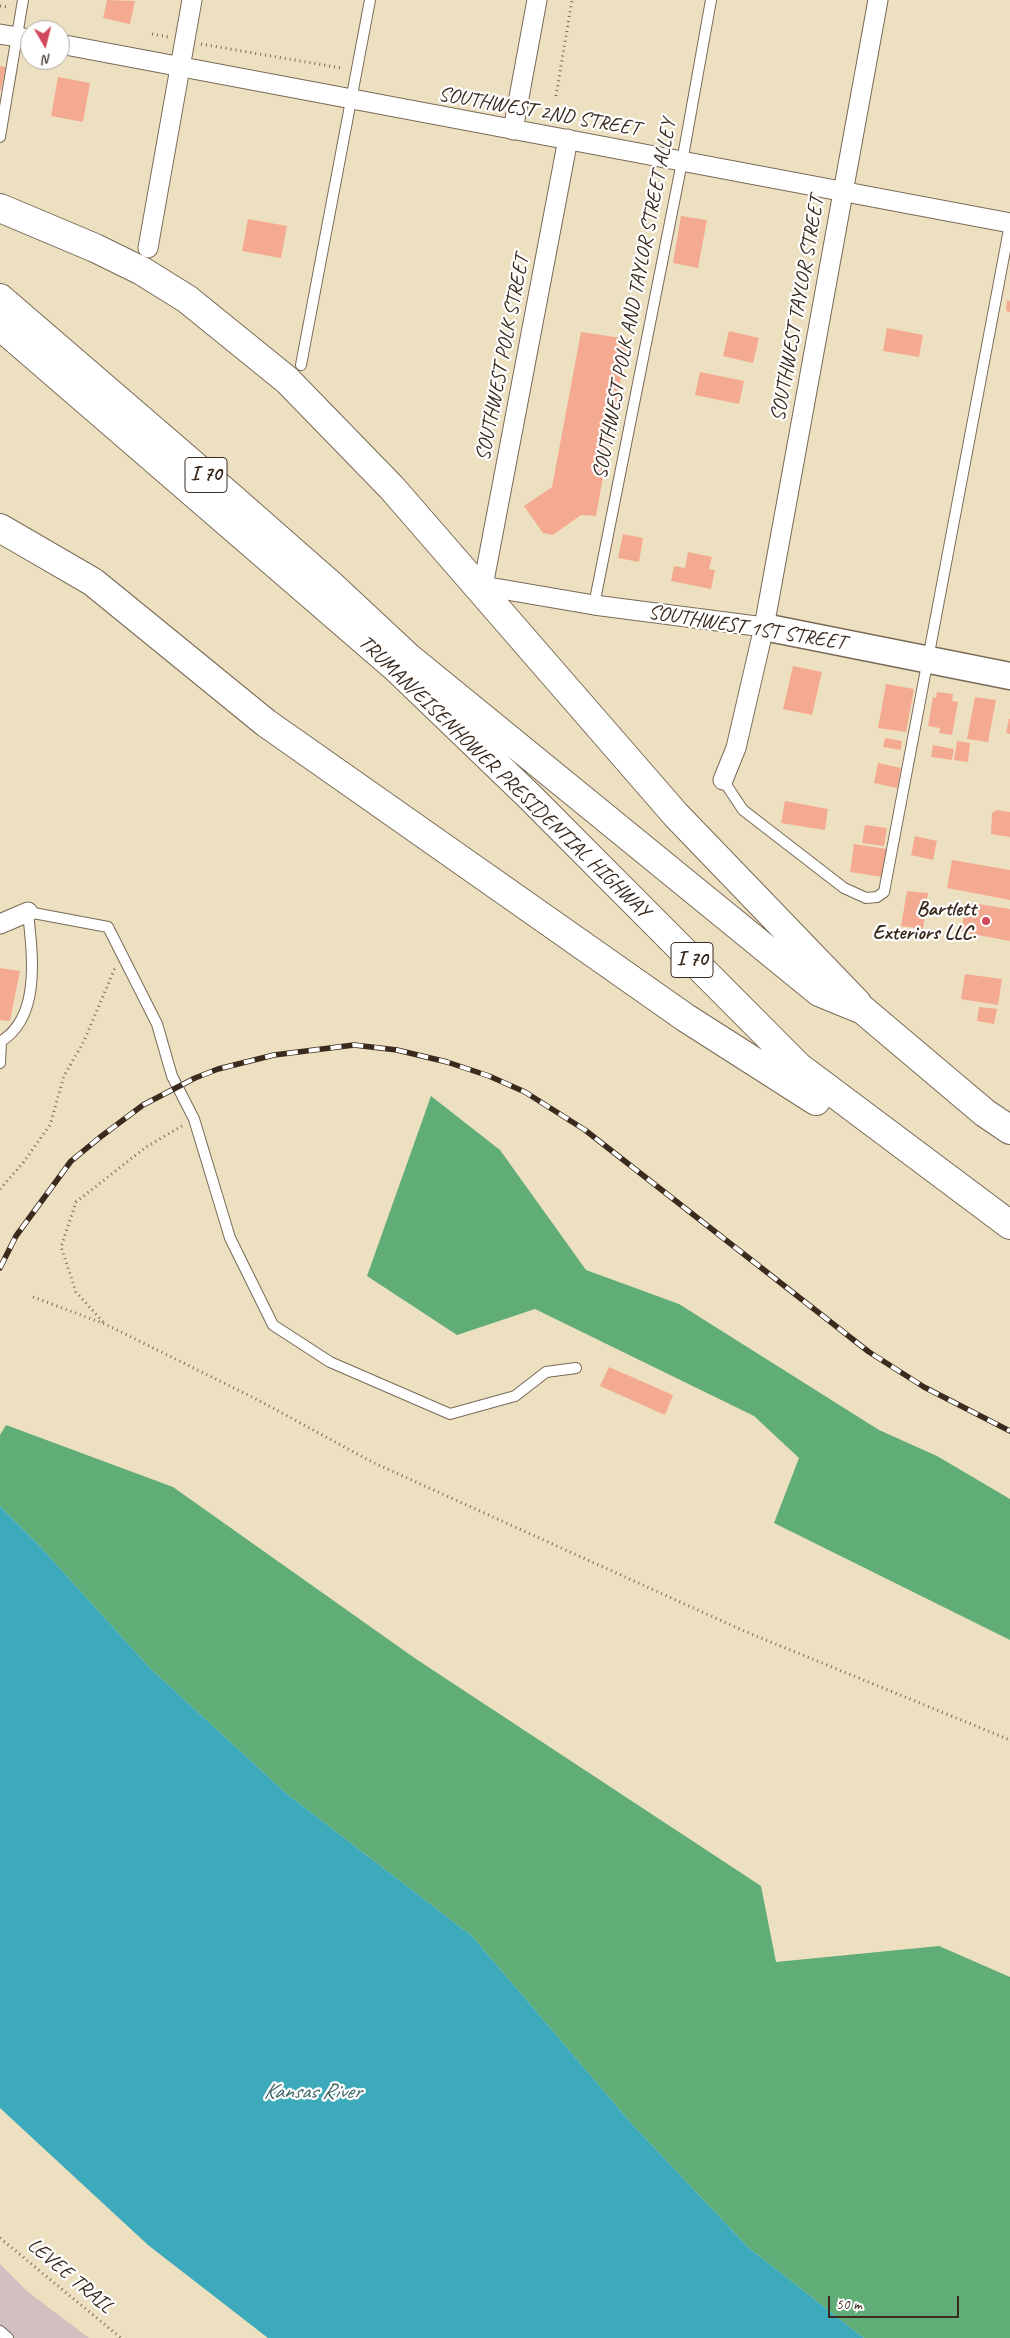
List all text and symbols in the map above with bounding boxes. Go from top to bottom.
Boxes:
north arrow [20,20,70,70]
text: N [42,50,53,68]
street label: SOUTHWEST 2ND STREET [436,82,642,142]
street label: SOUTHWEST POLK AND TAYLOR STREET ALLEY [588,117,682,481]
street label: SOUTHWEST TAYLOR STREET [766,194,830,424]
street label: SOUTHWEST POLK STREET [471,253,535,463]
road number: I 70 [185,458,227,492]
street label: SOUTHWEST 1ST STREET [646,600,848,656]
street label: TRUMAN/EISENHOWER PRESIDENTIAL HIGHWAY [353,630,655,924]
place label: Bartlett Exteriors LLC. [873,896,976,946]
marker: Bartlett Exteriors LLC. [980,915,992,927]
road number: I 70 [671,942,713,978]
water label: Kansas River [263,2079,361,2105]
street label: LEVEE TRAIL [22,2233,118,2319]
scale bar [830,2286,961,2318]
text: 50 m [836,2295,862,2314]

